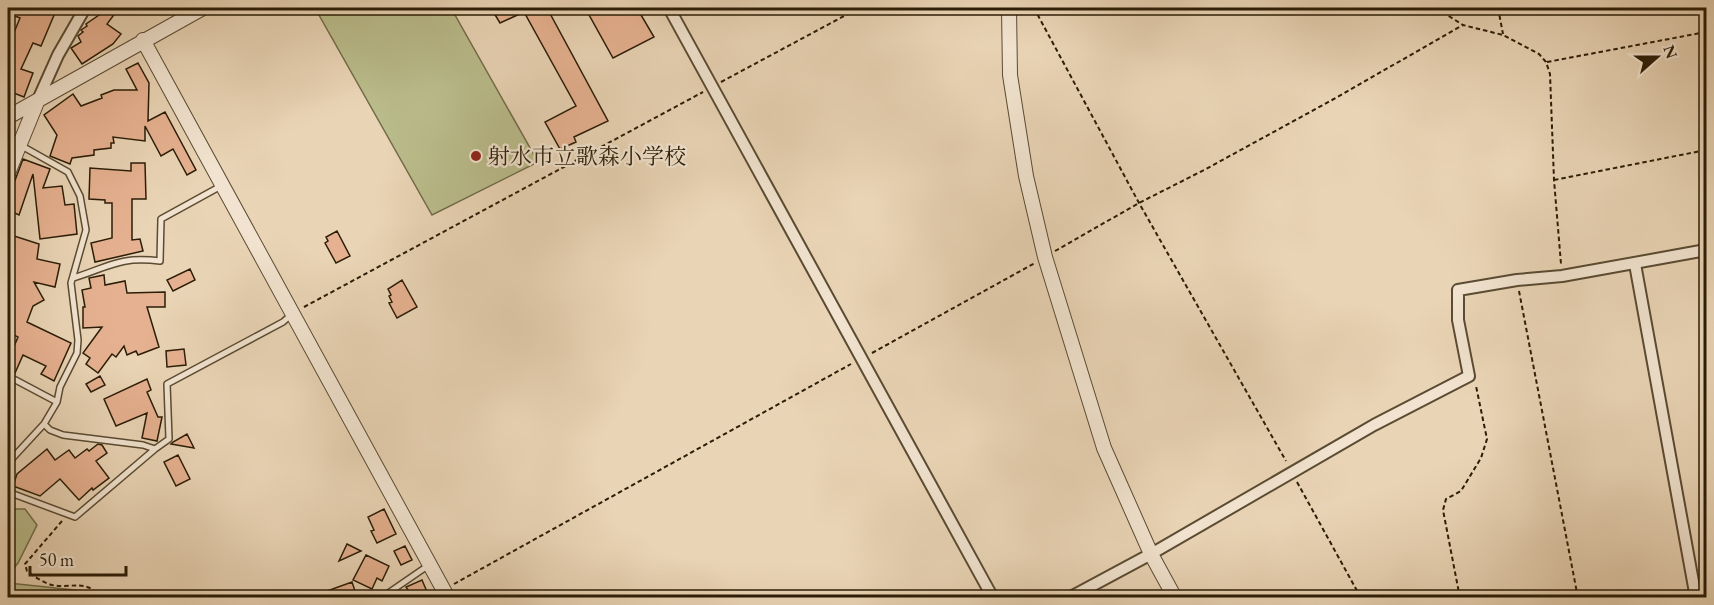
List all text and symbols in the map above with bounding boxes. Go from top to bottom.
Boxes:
north arrow [1627,27,1687,87]
text: N [1658,42,1683,62]
place label: 射水市立歌森小学校 [488,142,686,171]
marker: 射水市立歌森小学校 [469,149,483,163]
scale bar [30,539,126,577]
text: 50 m [39,548,74,571]

